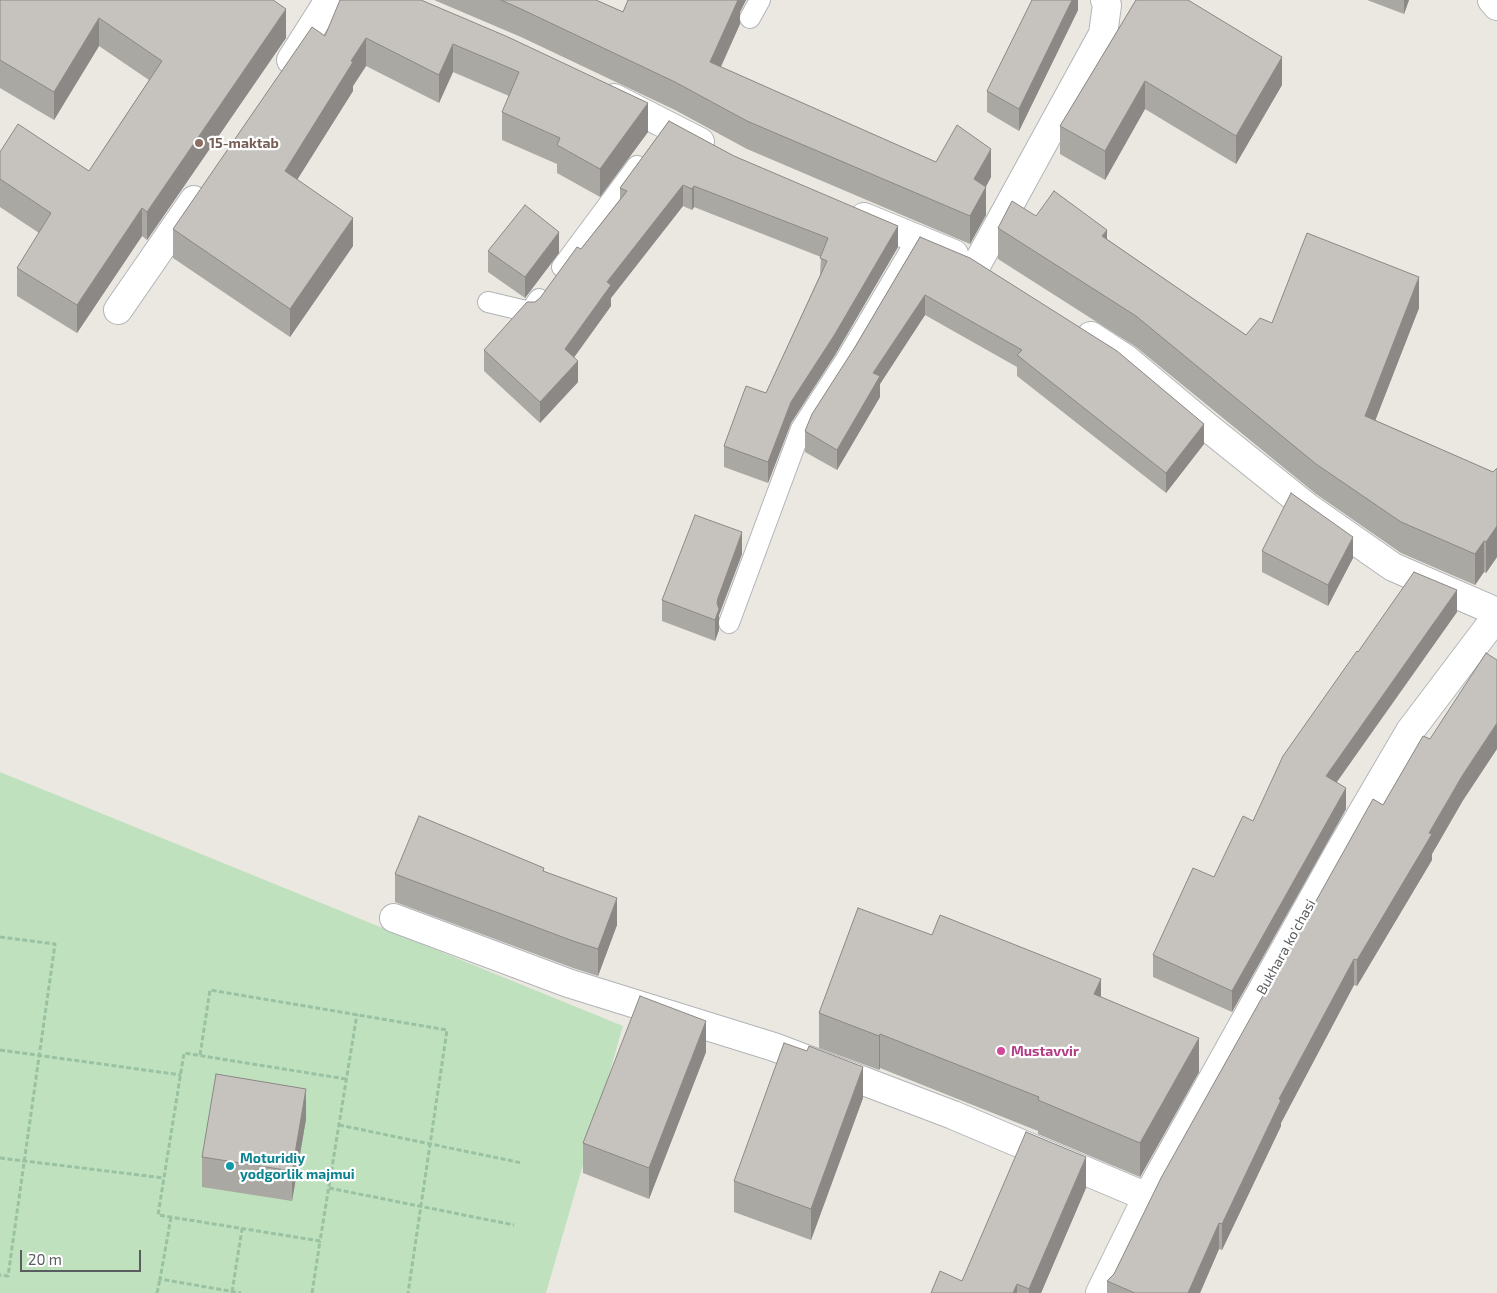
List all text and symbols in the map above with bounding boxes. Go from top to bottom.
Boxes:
place label: 15-maktab [209,135,279,151]
marker: 15-maktab [193,137,205,149]
street label: Bukhara ko'chasi [1253,896,1319,998]
place label: Mustavvir [1011,1043,1079,1059]
marker: Mustavvir [995,1045,1007,1057]
place label: Moturidiy yodgorlik majmui [240,1150,355,1182]
marker: Moturidiy yodgorlik majmui [224,1160,236,1172]
scale bar [22,1240,144,1272]
text: 20 m [28,1250,62,1268]

